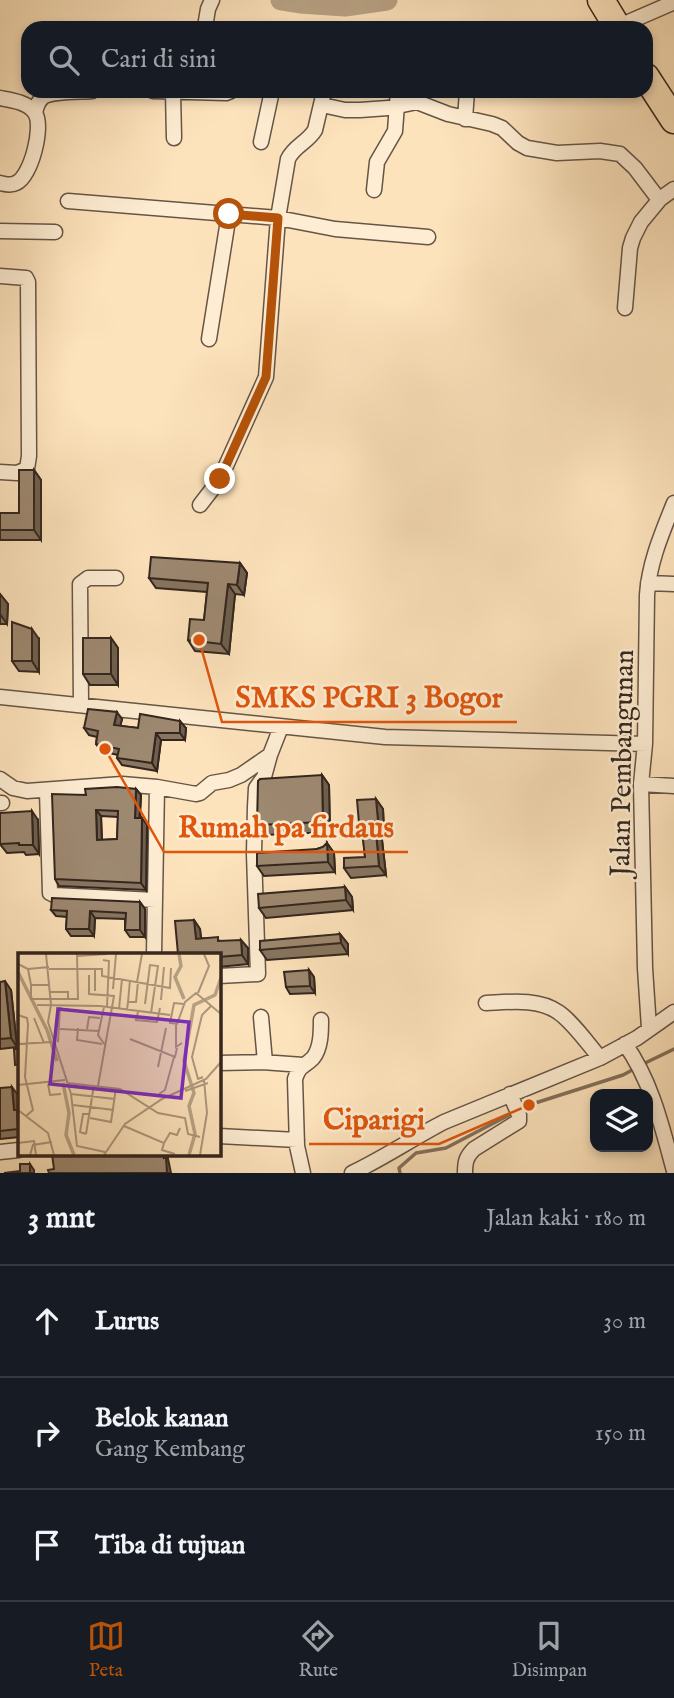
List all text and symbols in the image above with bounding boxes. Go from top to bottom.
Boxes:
search box [21,21,653,98]
icon: search [45,41,83,79]
text: Cari di sini [101,43,216,76]
route start [213,198,244,229]
route end [204,463,235,494]
street label: Jalan Pembangunan [604,649,643,880]
callout: SMKS PGRI 3 Bogor [222,671,517,722]
text: SMKS PGRI 3 Bogor [235,680,504,718]
callout: Rumah pa firdaus [164,801,408,852]
text: Rumah pa firdaus [178,810,394,848]
inset map [18,953,220,1156]
map controls [590,1089,653,1152]
button: layers [590,1089,653,1152]
callout: Ciparigi [309,1093,439,1144]
text: Ciparigi [323,1102,425,1140]
text: 3 mnt [28,1200,95,1238]
text: Jalan kaki · 180 m [486,1204,646,1233]
icon: ahead [28,1302,66,1340]
text: Lurus [95,1305,159,1338]
text: 30 m [603,1307,646,1336]
text: Belok kanan [95,1402,229,1435]
icon: right [28,1414,66,1452]
text: 150 m [595,1419,646,1448]
text: Gang Kembang [95,1435,245,1464]
icon: arrive [28,1526,66,1564]
text: Tiba di tujuan [95,1529,245,1562]
tab: Peta [87,1617,125,1683]
tab: Rute [299,1617,338,1683]
tab: Disimpan [512,1617,587,1683]

